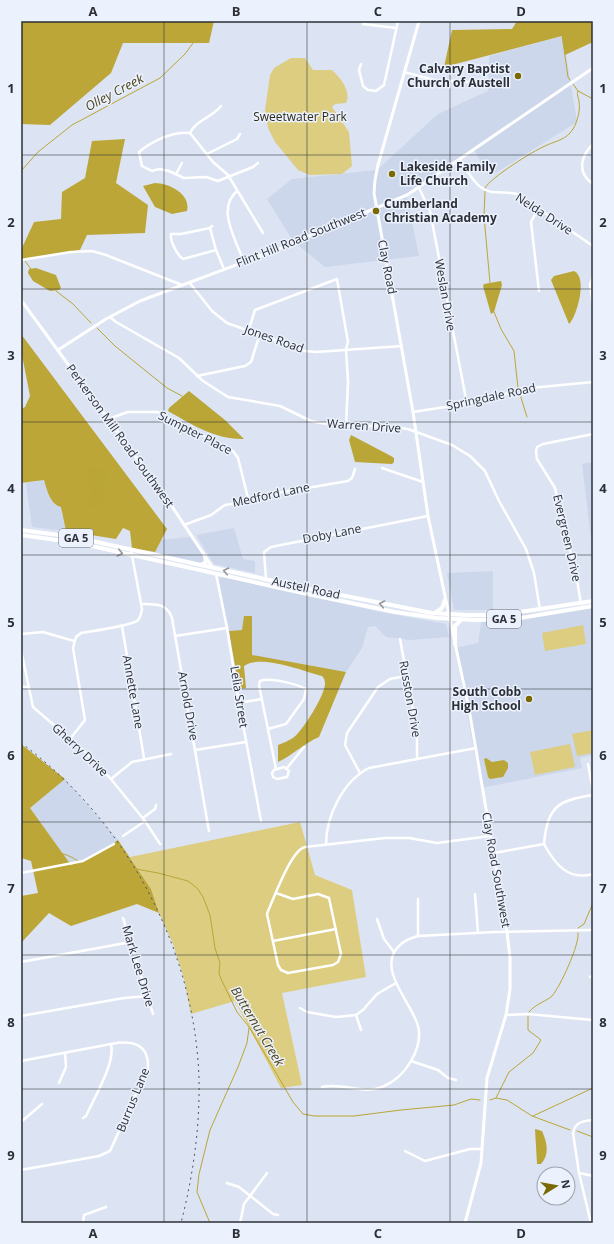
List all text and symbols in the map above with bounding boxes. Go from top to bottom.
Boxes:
text: A [89,2,98,20]
text: B [232,2,241,20]
text: C [374,2,382,20]
text: D [516,2,526,20]
place label: Calvary Baptist Church of Austell [407,60,510,91]
water label: Olley Creek [82,69,147,115]
marker: Calvary Baptist Church of Austell [513,71,523,81]
text: 1 [7,79,15,97]
text: 1 [599,79,607,97]
park label: Sweetwater Park [253,108,348,125]
place label: Lakeside Family Life Church [400,158,496,189]
marker: Lakeside Family Life Church [387,169,397,179]
street label: Nelda Drive [512,189,577,239]
place label: Cumberland Christian Academy [384,195,497,226]
street label: Flint Hill Road Southwest [233,204,368,271]
marker: Cumberland Christian Academy [371,206,381,216]
text: 2 [7,213,15,231]
text: 2 [599,213,607,231]
street label: Clay Road [374,238,401,296]
street label: Weslan Drive [431,257,460,333]
street label: Jones Road [241,320,306,357]
text: 3 [7,346,15,364]
text: 3 [599,346,607,364]
street label: Perkerson Mill Road Southwest [62,360,178,511]
street label: Springdale Road [444,379,537,414]
street label: Sumpter Place [155,407,235,459]
street label: Warren Drive [326,414,402,437]
street label: Medford Lane [231,478,311,511]
text: 4 [7,479,15,497]
text: 4 [599,479,607,497]
street label: Evergreen Drive [549,493,586,583]
street label: Doby Lane [301,519,363,548]
road number: GA 5 [59,529,93,547]
one-way arrow [117,548,123,556]
one-way arrow [223,567,230,575]
street label: Austell Road [270,572,342,603]
one-way arrow [378,601,385,609]
road number: GA 5 [487,610,521,628]
text: 5 [7,613,15,631]
text: 5 [599,613,607,631]
street label: Annette Lane [119,654,148,730]
street label: Russton Drive [395,659,426,739]
street label: Lelia Street [226,665,253,729]
street label: Arnold Drive [174,670,203,742]
place label: South Cobb High School [451,683,521,714]
marker: South Cobb High School [524,694,534,704]
street label: Gherry Drive [49,719,112,780]
text: 6 [7,746,15,764]
text: 6 [599,746,607,764]
street label: Clay Road Southwest [478,811,515,929]
text: 7 [7,879,15,897]
text: 7 [599,879,607,897]
street label: Mark Lee Drive [118,923,159,1009]
water label: Butternut Creek [227,983,289,1070]
text: 8 [7,1013,15,1031]
text: 8 [599,1013,607,1031]
street label: Burrus Lane [112,1065,153,1135]
text: 9 [7,1146,15,1164]
text: 9 [599,1146,607,1164]
north arrow [536,1166,576,1206]
text: N [558,1178,575,1190]
text: A [89,1224,98,1242]
text: B [232,1224,241,1242]
text: C [374,1224,382,1242]
text: D [516,1224,526,1242]

